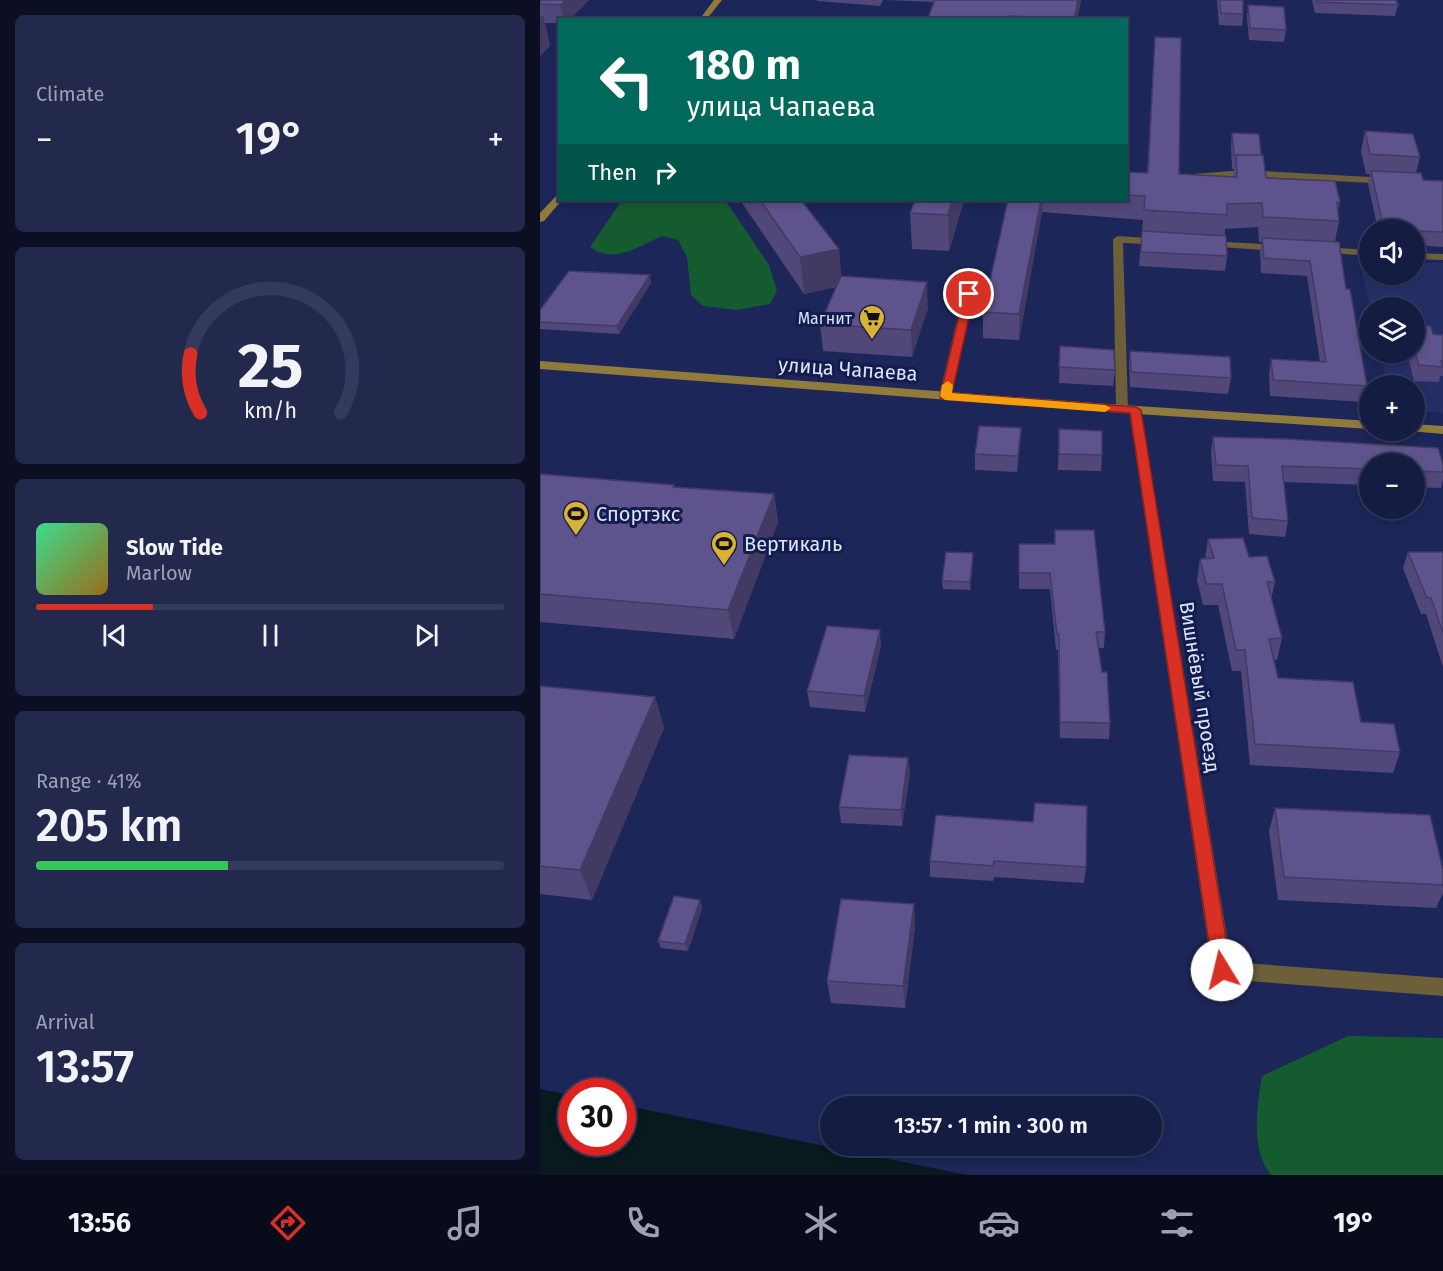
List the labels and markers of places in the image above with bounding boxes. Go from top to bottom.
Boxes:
pin [943,268,994,319]
supermarket icon: Магнит [857,303,887,341]
place label: Магнит [798,309,853,328]
sports icon: Спортэкс [561,499,591,537]
place label: Спортэкс [596,502,680,526]
sports icon: Вертикаль [709,529,739,567]
place label: Вертикаль [744,532,842,556]

